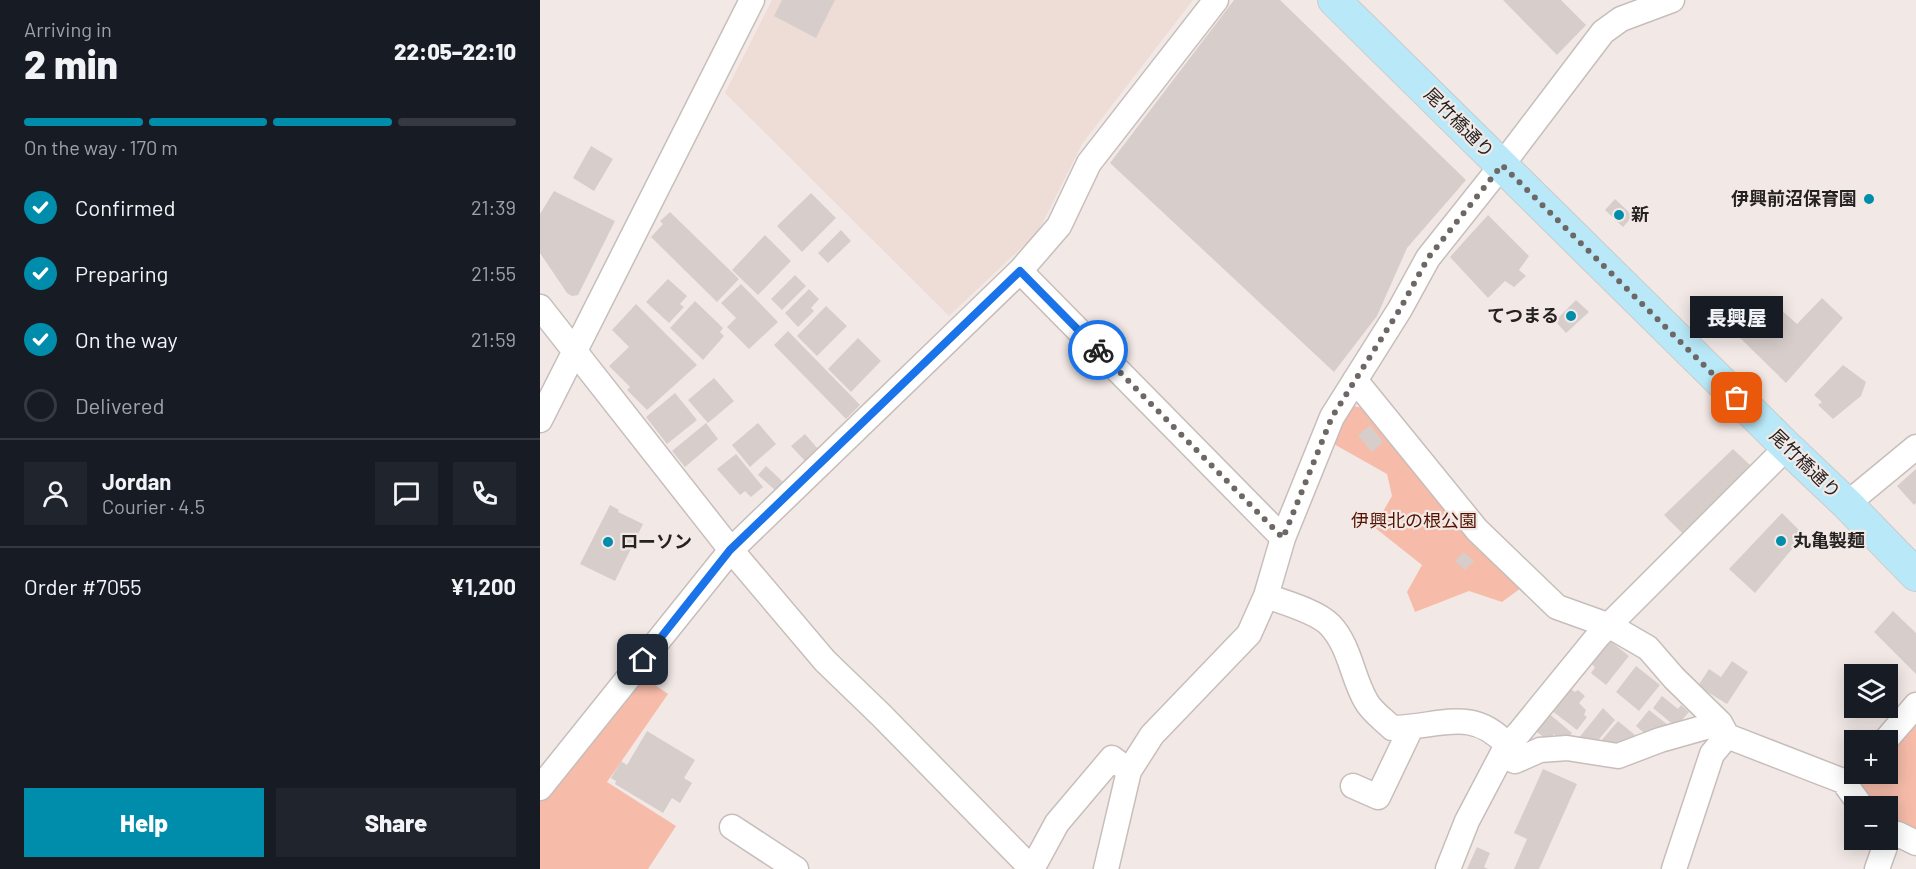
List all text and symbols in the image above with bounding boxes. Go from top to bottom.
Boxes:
text: Arriving in [24,17,112,41]
text: 22:05–22:10 [394,38,516,64]
text: 2 min [24,40,118,87]
street label: 尾竹橋通り [1420,83,1499,162]
text: On the way · 170 m [24,135,178,159]
place label: 伊興前沼保育園 [1731,187,1857,209]
icon: check [24,191,57,224]
marker: 伊興前沼保育園 [1862,192,1876,206]
text: Confirmed [75,194,175,220]
text: 21:39 [471,195,516,219]
place label: 新 [1631,203,1649,225]
marker: 新 [1612,208,1626,222]
icon: check [24,257,57,290]
text: Preparing [75,260,168,286]
text: 21:55 [471,261,516,285]
callout: 長興屋 [1690,296,1784,338]
place label: てつまる [1487,304,1559,326]
text: 長興屋 [1707,305,1767,329]
marker: てつまる [1564,309,1578,323]
courier [1068,320,1128,380]
icon: check [24,323,57,356]
text: On the way [75,326,178,352]
text: 21:59 [471,327,516,351]
icon: bike [1082,334,1115,367]
pin [1711,372,1762,423]
icon: bag [1720,381,1753,414]
text: Delivered [75,392,164,418]
street label: 尾竹橋通り [1766,424,1846,502]
button: person [24,462,87,525]
button: chat [375,462,438,525]
button: phone [453,462,516,525]
text: Jordan [102,468,171,494]
text: Courier · 4.5 [102,494,205,518]
park label: 伊興北の根公園 [1351,509,1477,531]
place label: 丸亀製麺 [1793,529,1865,551]
place label: ローソン [620,530,692,552]
marker: 丸亀製麺 [1774,534,1788,548]
marker: ローソン [601,535,615,549]
text: Order #7055 [24,573,142,599]
text: ¥1,200 [450,573,516,599]
pin [617,634,668,685]
icon: home [626,643,659,676]
map controls [1844,664,1898,850]
button: layers [1844,664,1898,718]
button: + [1844,730,1898,784]
button: Help [24,788,264,857]
button: Share [276,788,516,857]
button: − [1844,796,1898,850]

